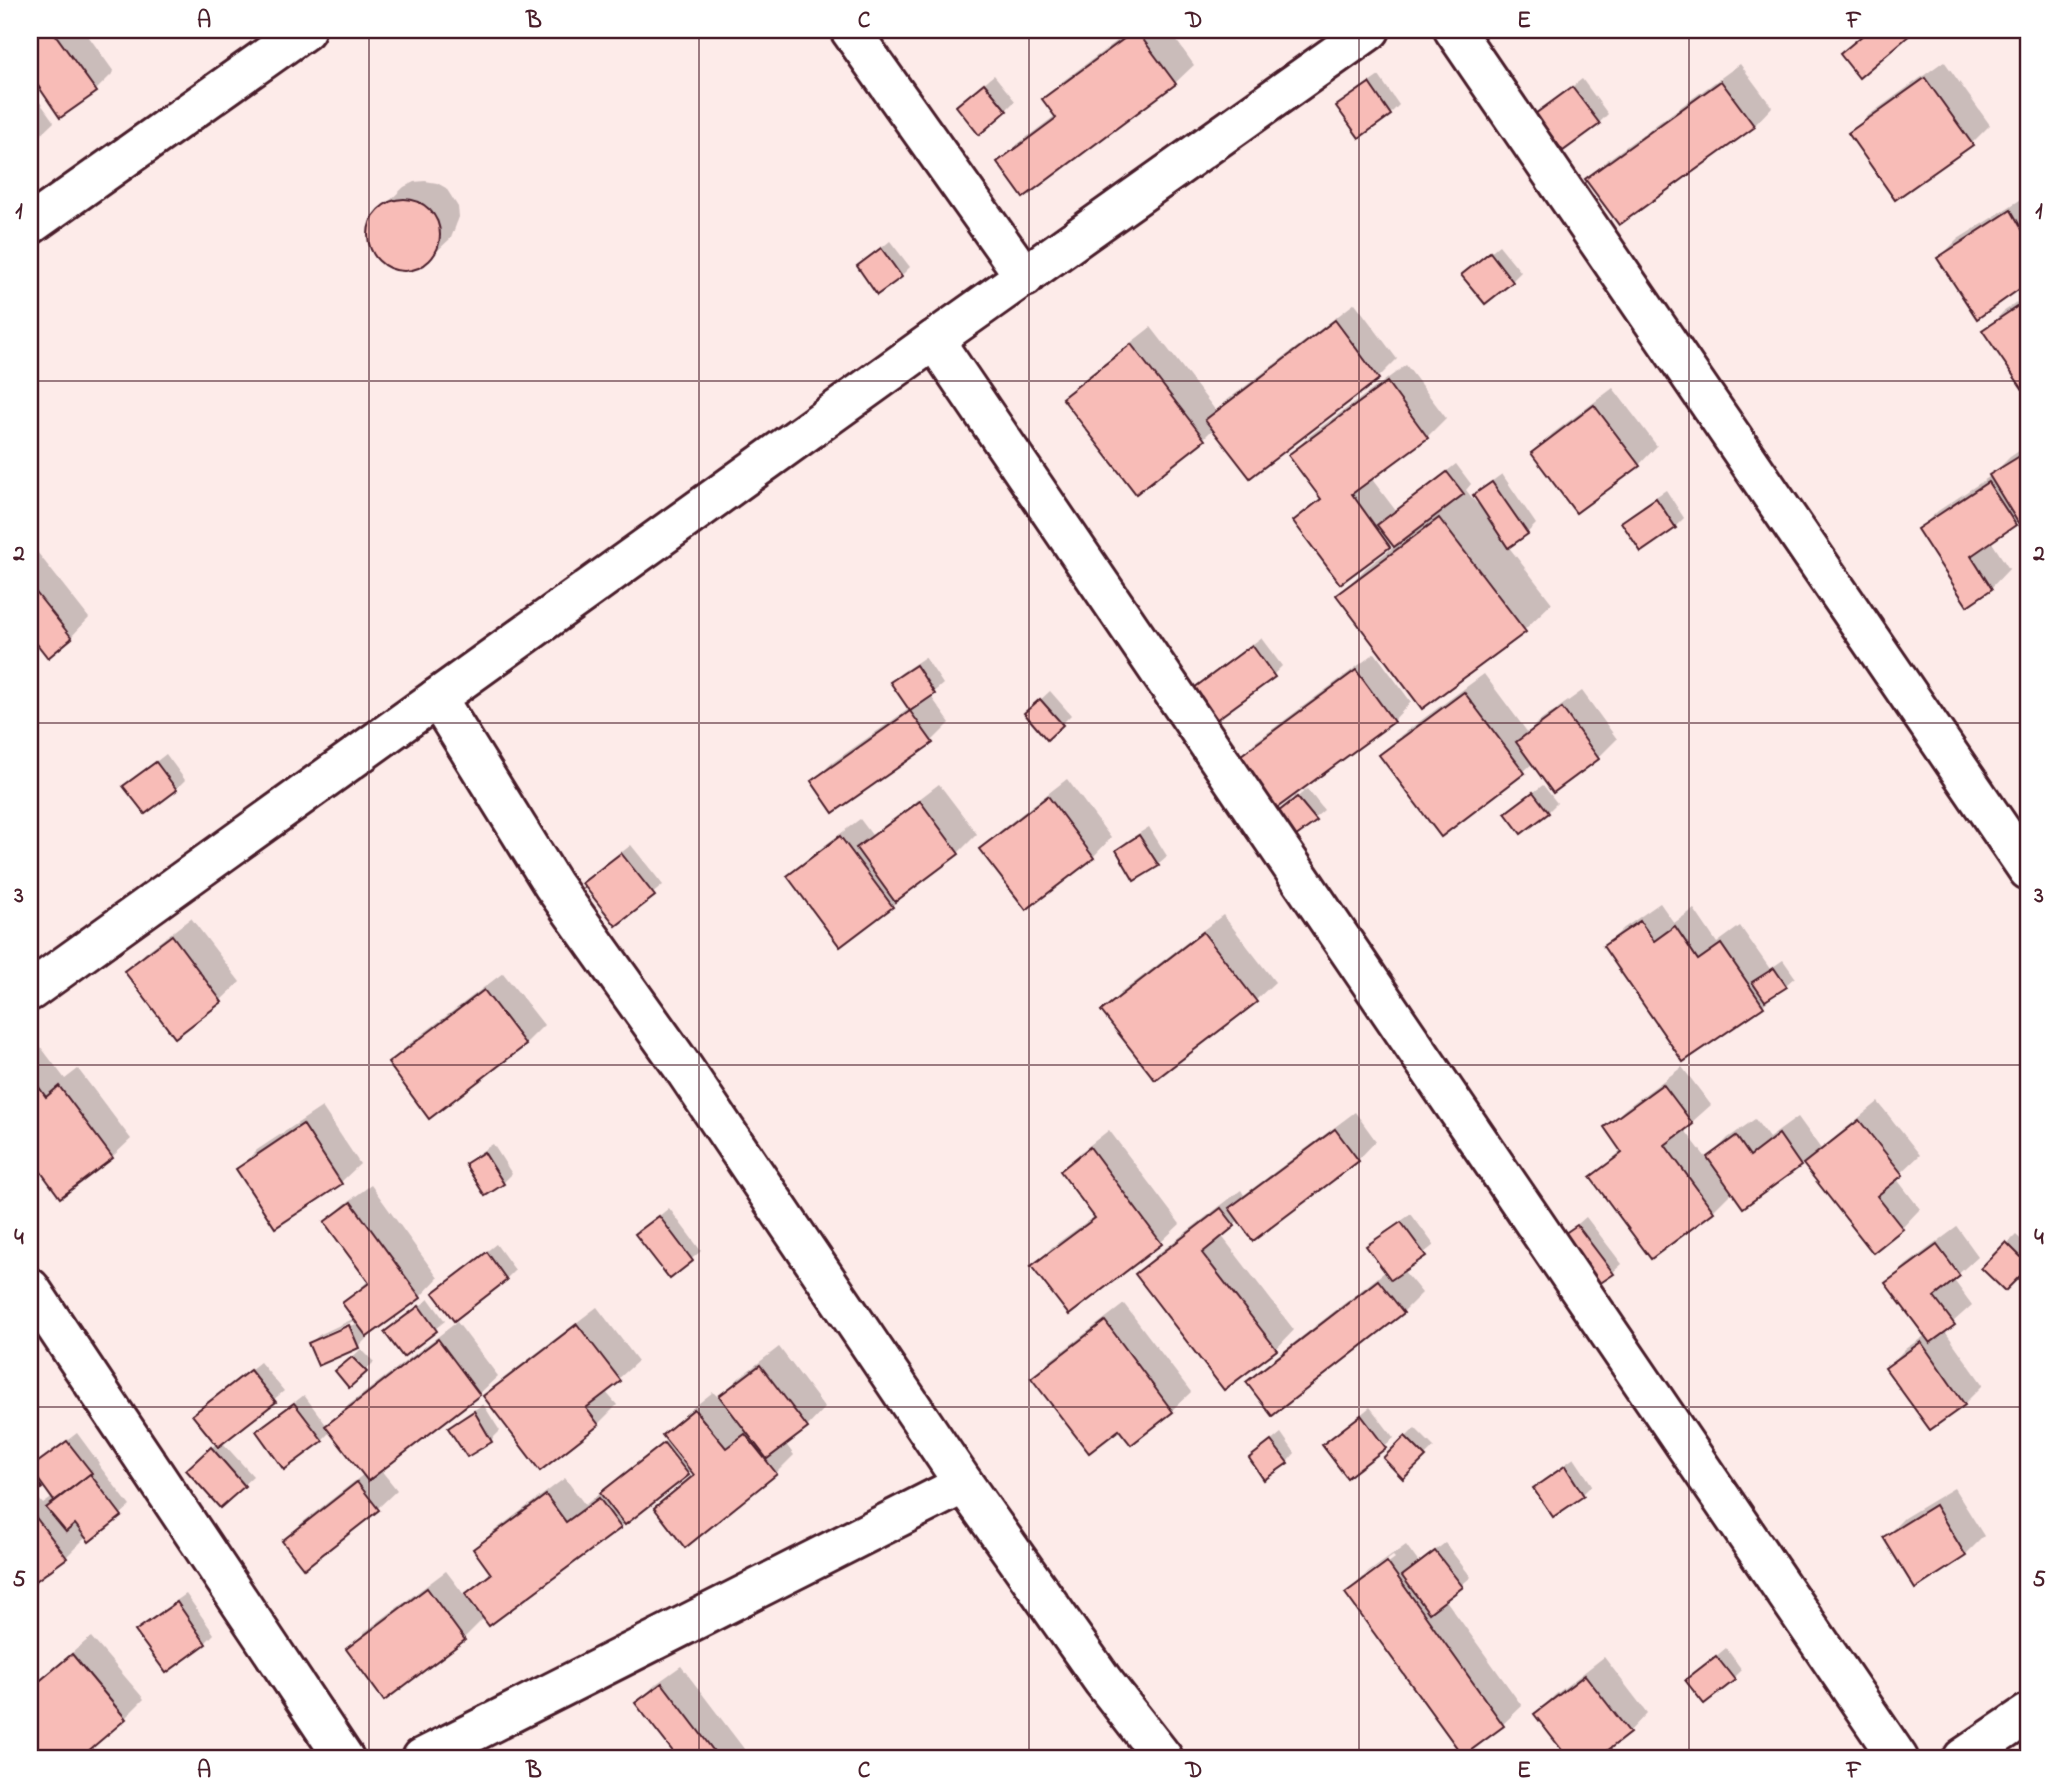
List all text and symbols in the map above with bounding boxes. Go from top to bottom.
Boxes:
text: A [197,5,211,38]
text: B [525,5,542,38]
text: C [858,5,871,38]
text: D [1185,5,1202,38]
text: E [1517,5,1531,38]
text: F [1846,5,1862,38]
text: 1 [15,196,23,229]
text: 1 [2035,196,2043,229]
text: 2 [12,538,25,571]
text: 2 [2032,538,2045,571]
text: 3 [13,880,24,913]
text: 3 [2033,880,2044,913]
text: 4 [14,1222,24,1255]
text: 4 [2034,1222,2044,1255]
text: 5 [12,1564,26,1597]
text: 5 [2032,1564,2046,1597]
text: A [197,1755,211,1788]
text: B [525,1755,542,1788]
text: C [858,1755,871,1788]
text: D [1185,1755,1202,1788]
text: E [1517,1755,1531,1788]
text: F [1846,1755,1862,1788]

